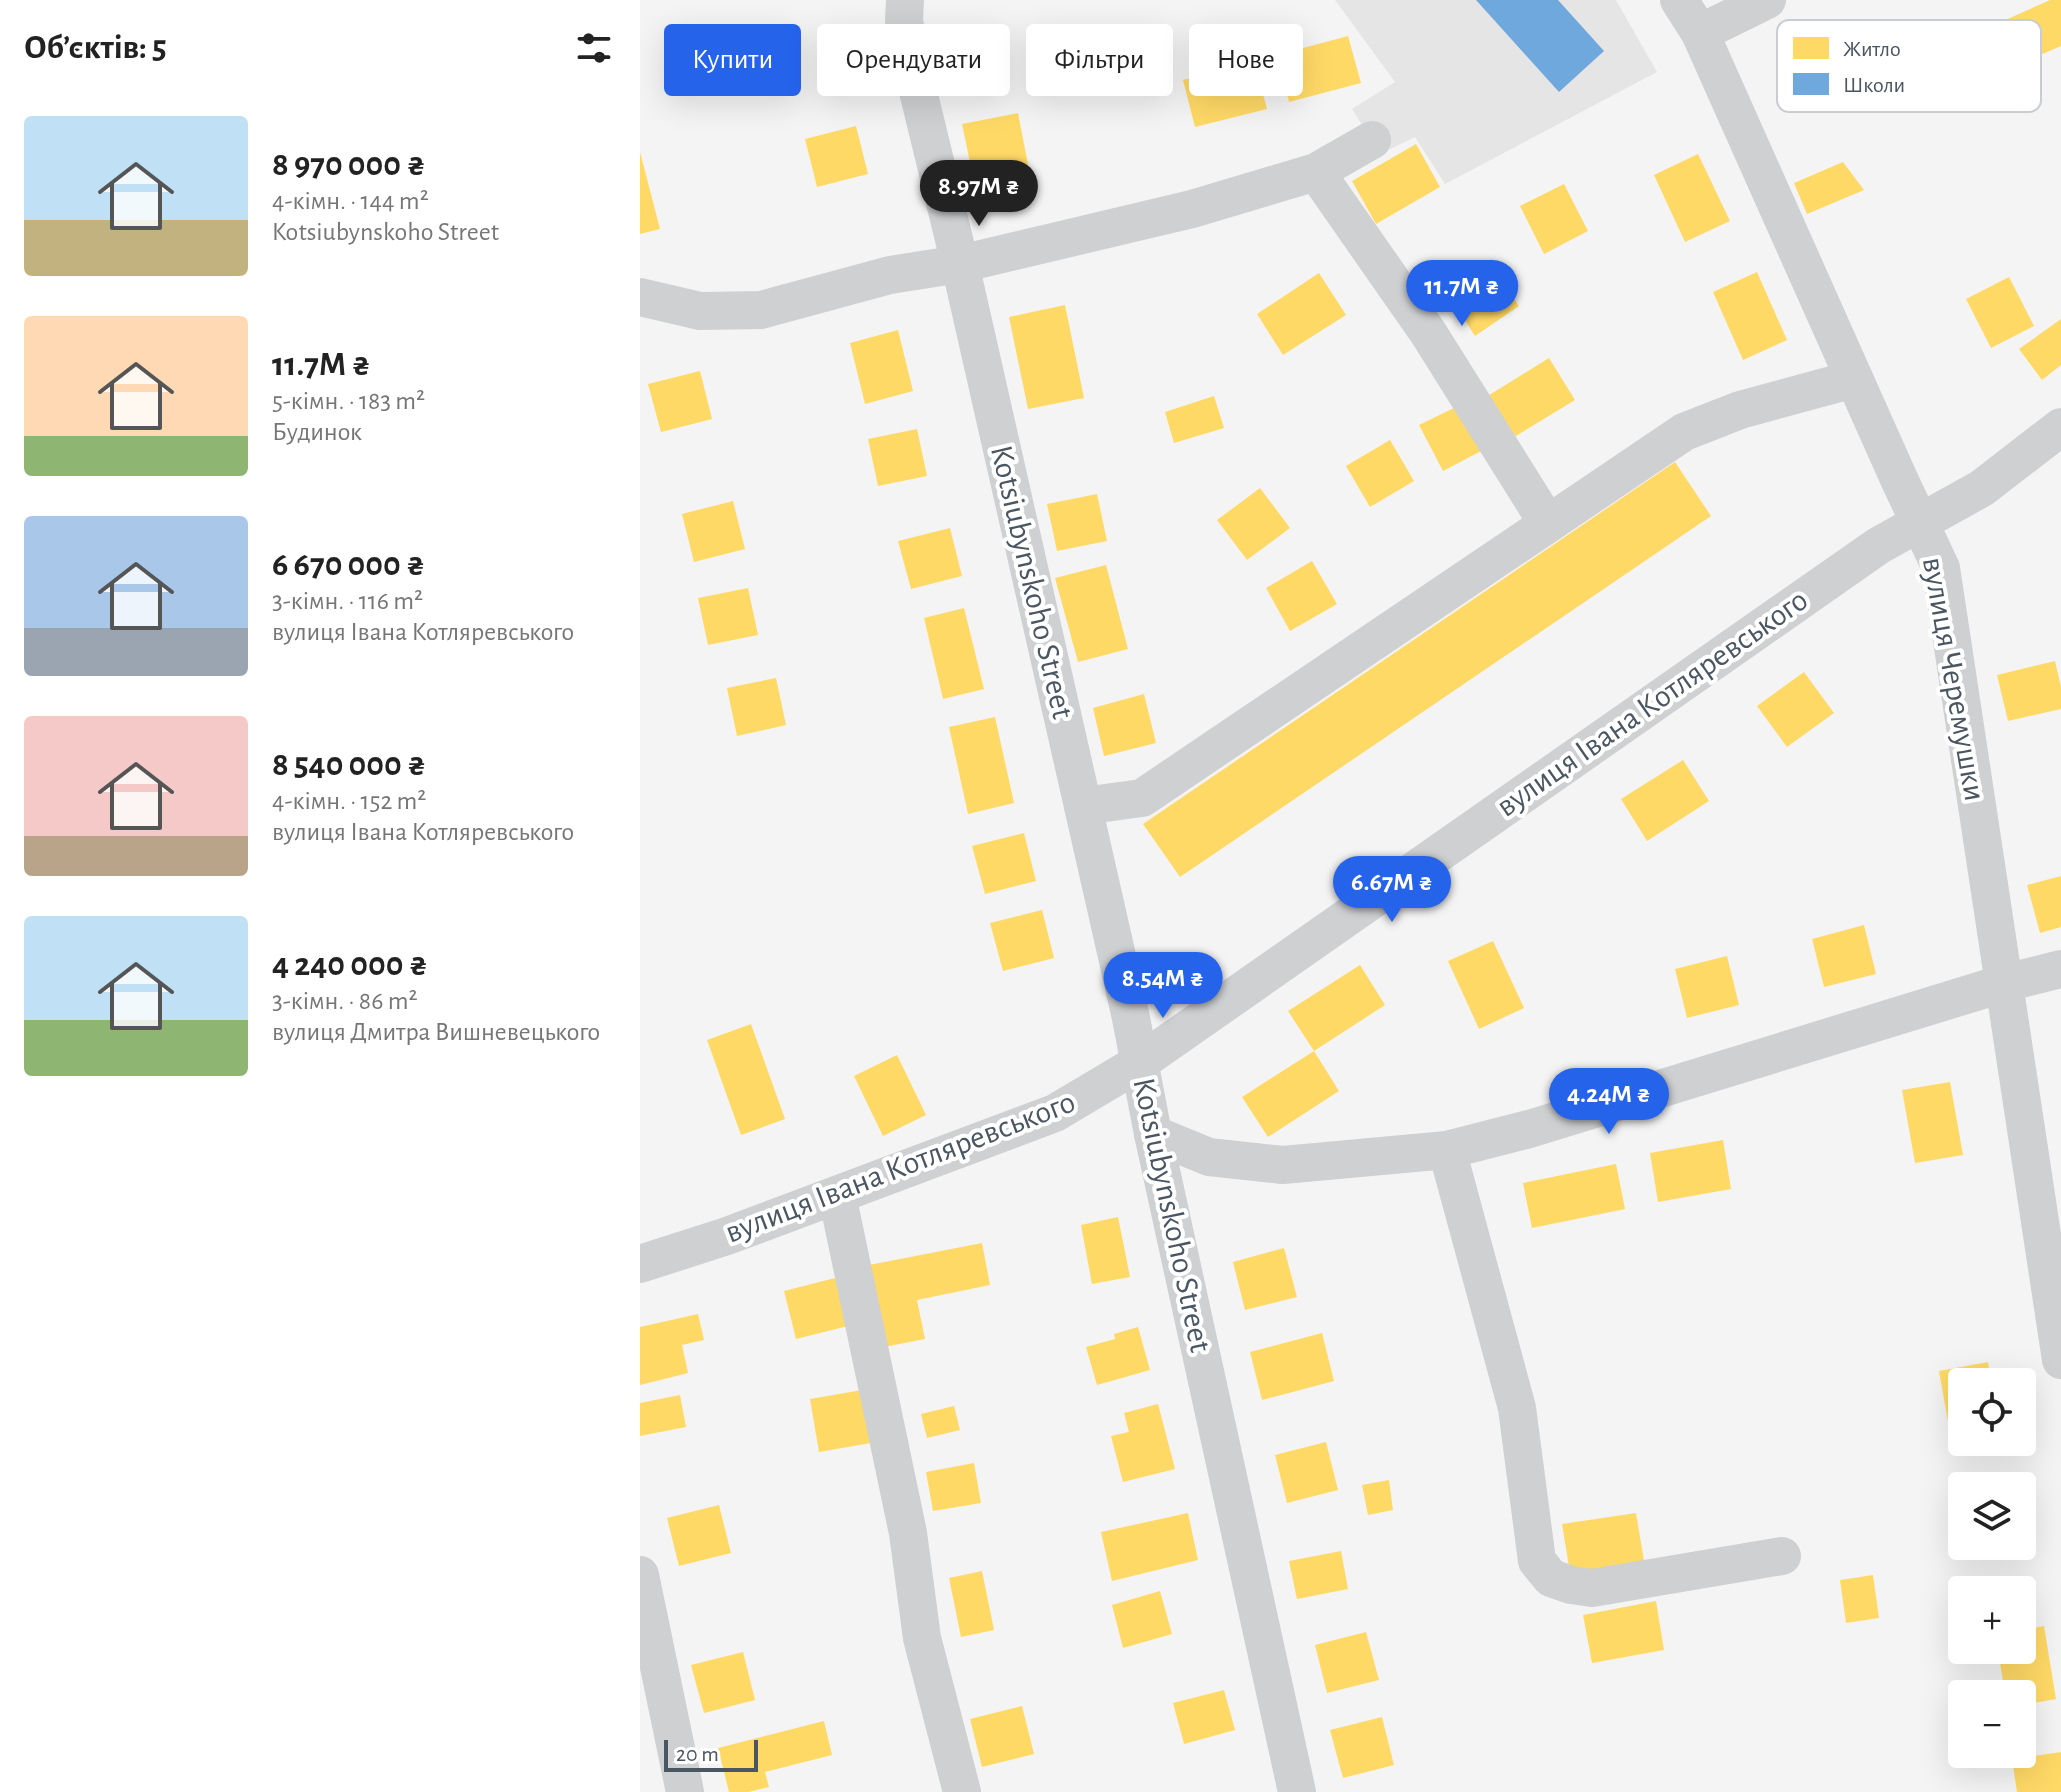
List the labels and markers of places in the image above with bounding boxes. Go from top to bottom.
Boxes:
pin: 8.97M ₴ [905,160,1053,228]
pin: 11.7M ₴ [1388,260,1536,328]
pin: 6.67M ₴ [1318,856,1466,924]
pin: 8.54M ₴ [1089,952,1237,1020]
pin: 4.24M ₴ [1535,1068,1683,1136]

